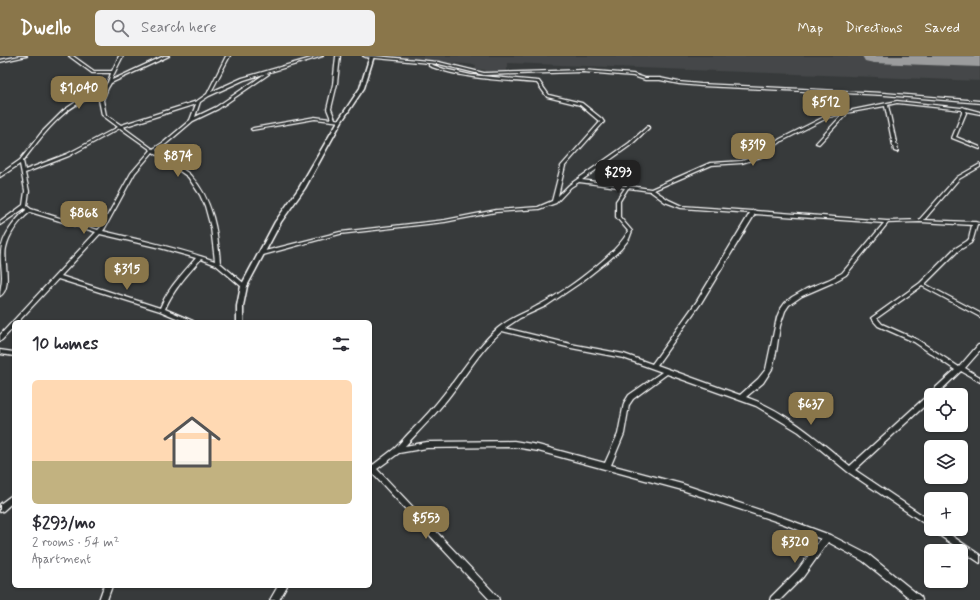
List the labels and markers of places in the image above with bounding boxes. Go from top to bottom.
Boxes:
pin: $1,040 [46,76,112,110]
pin: $512 [802,90,850,124]
pin: $319 [729,133,777,167]
pin: $874 [154,144,202,178]
pin: $293 [594,160,642,194]
pin: $868 [60,201,108,235]
pin: $315 [103,257,151,291]
pin: $637 [787,392,835,426]
pin: $553 [402,506,450,540]
pin: $320 [771,530,819,564]

